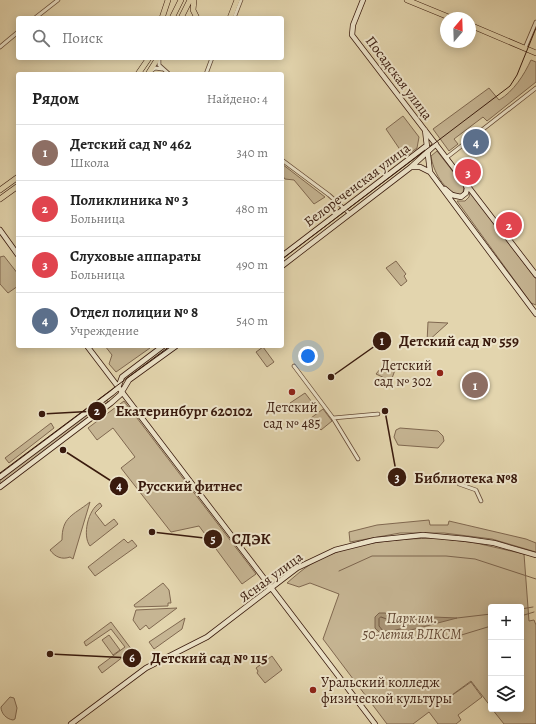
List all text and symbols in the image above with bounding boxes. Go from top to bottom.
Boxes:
north arrow [440,12,476,48]
search box [16,16,284,60]
icon: search [30,27,52,49]
text: Поиск [62,28,103,48]
street label: Посадская улица [361,32,437,124]
text: Рядом [32,87,79,110]
text: Найдено: 4 [207,90,268,107]
pin: 4 [463,127,489,157]
text: Детский сад № 462 [70,134,191,154]
street label: Белореченская улица [300,138,414,231]
text: 1 [43,144,47,161]
text: 340 m [236,144,268,161]
text: Школа [70,154,109,171]
pin: 3 [455,157,481,187]
text: Поликлиника № 3 [70,190,188,210]
text: 2 [42,200,48,217]
text: 480 m [235,200,268,217]
text: Больница [70,210,125,227]
pin: 2 [496,210,522,240]
text: Слуховые аппараты [70,246,201,266]
text: 3 [42,256,48,273]
text: 490 m [236,256,268,273]
text: Больница [70,266,125,283]
text: Отдел полиции № 8 [70,302,198,322]
text: 4 [42,312,48,329]
text: 540 m [236,312,268,329]
text: Учреждение [70,322,139,339]
callout: Детский сад № 559 [372,327,527,354]
text: Детский сад № 559 [399,331,519,351]
text: 1 [380,333,385,349]
your location [298,346,318,366]
place label: Детский сад № 302 [374,356,432,391]
marker: Детский сад № 302 [435,368,445,378]
pin: 1 [462,370,488,400]
marker: Детский сад № 485 [287,387,297,397]
callout: Екатеринбург 620102 [87,397,260,424]
place label: Детский сад № 485 [263,398,321,433]
text: Екатеринбург 620102 [115,401,253,421]
text: 2 [94,403,100,419]
callout: Библиотека №8 [387,464,526,491]
text: Библиотека №8 [414,468,518,488]
text: 3 [394,470,400,486]
callout: Русский фитнес [109,472,250,499]
text: Русский фитнес [138,476,242,496]
text: 4 [116,478,122,494]
callout: СДЭК [203,525,278,552]
text: СДЭК [232,529,270,549]
text: 5 [210,531,216,547]
street label: Ясная улица [235,547,307,607]
map controls [488,604,524,712]
button: + [488,604,524,640]
park label: Парк им. 50-летия ВЛКСМ [361,609,462,644]
button: − [488,640,524,676]
callout: Детский сад № 115 [122,645,275,672]
text: Детский сад № 115 [150,648,268,668]
text: 6 [129,650,135,666]
place label: Уральский колледж физической культуры [321,673,452,708]
button: layers [488,676,524,712]
marker: Уральский колледж физической культуры [308,685,318,695]

